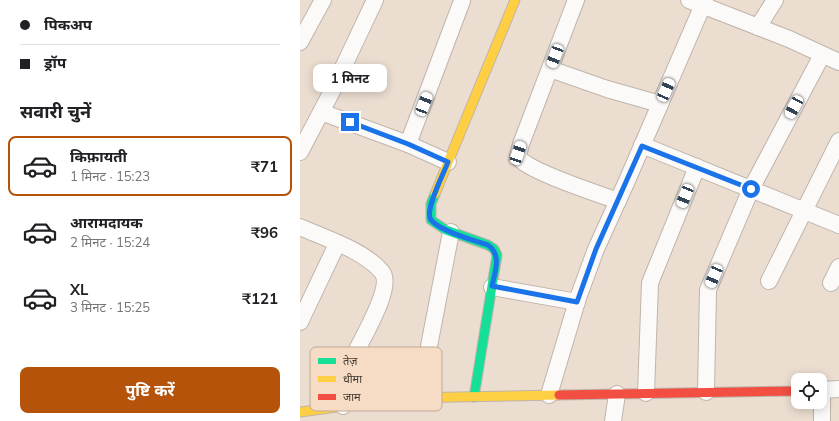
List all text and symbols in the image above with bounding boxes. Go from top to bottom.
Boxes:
text: पिकअप [44,15,92,34]
car [545,43,565,69]
text: ड्रॉप [44,53,66,72]
callout: 1 मिनट [313,64,387,92]
text: 1 मिनट [331,70,369,86]
car [656,77,676,103]
car [414,91,434,117]
car [783,94,805,120]
text: सवारी चुनें [20,100,91,123]
route end [341,113,359,131]
car [509,140,527,166]
text: किफ़ायती [70,147,127,166]
icon: car [22,148,58,184]
text: ₹71 [251,157,278,176]
text: 1 मिनट · 15:23 [70,168,150,184]
route start [742,180,760,198]
car [675,183,695,209]
text: आरामदायक [70,213,143,232]
icon: car [22,214,58,250]
text: ₹96 [251,223,278,242]
text: 2 मिनट · 15:24 [70,234,150,250]
car [704,263,724,289]
icon: car [22,280,58,316]
text: XL [70,280,88,299]
text: ₹121 [242,289,278,308]
text: 3 मिनट · 15:25 [70,299,150,315]
legend [310,347,442,411]
text: तेज़ [343,354,358,368]
button: पुष्टि करें [20,367,280,413]
text: धीमा [343,372,362,386]
map controls [791,373,827,409]
button: locate [791,373,827,409]
text: जाम [343,390,361,404]

